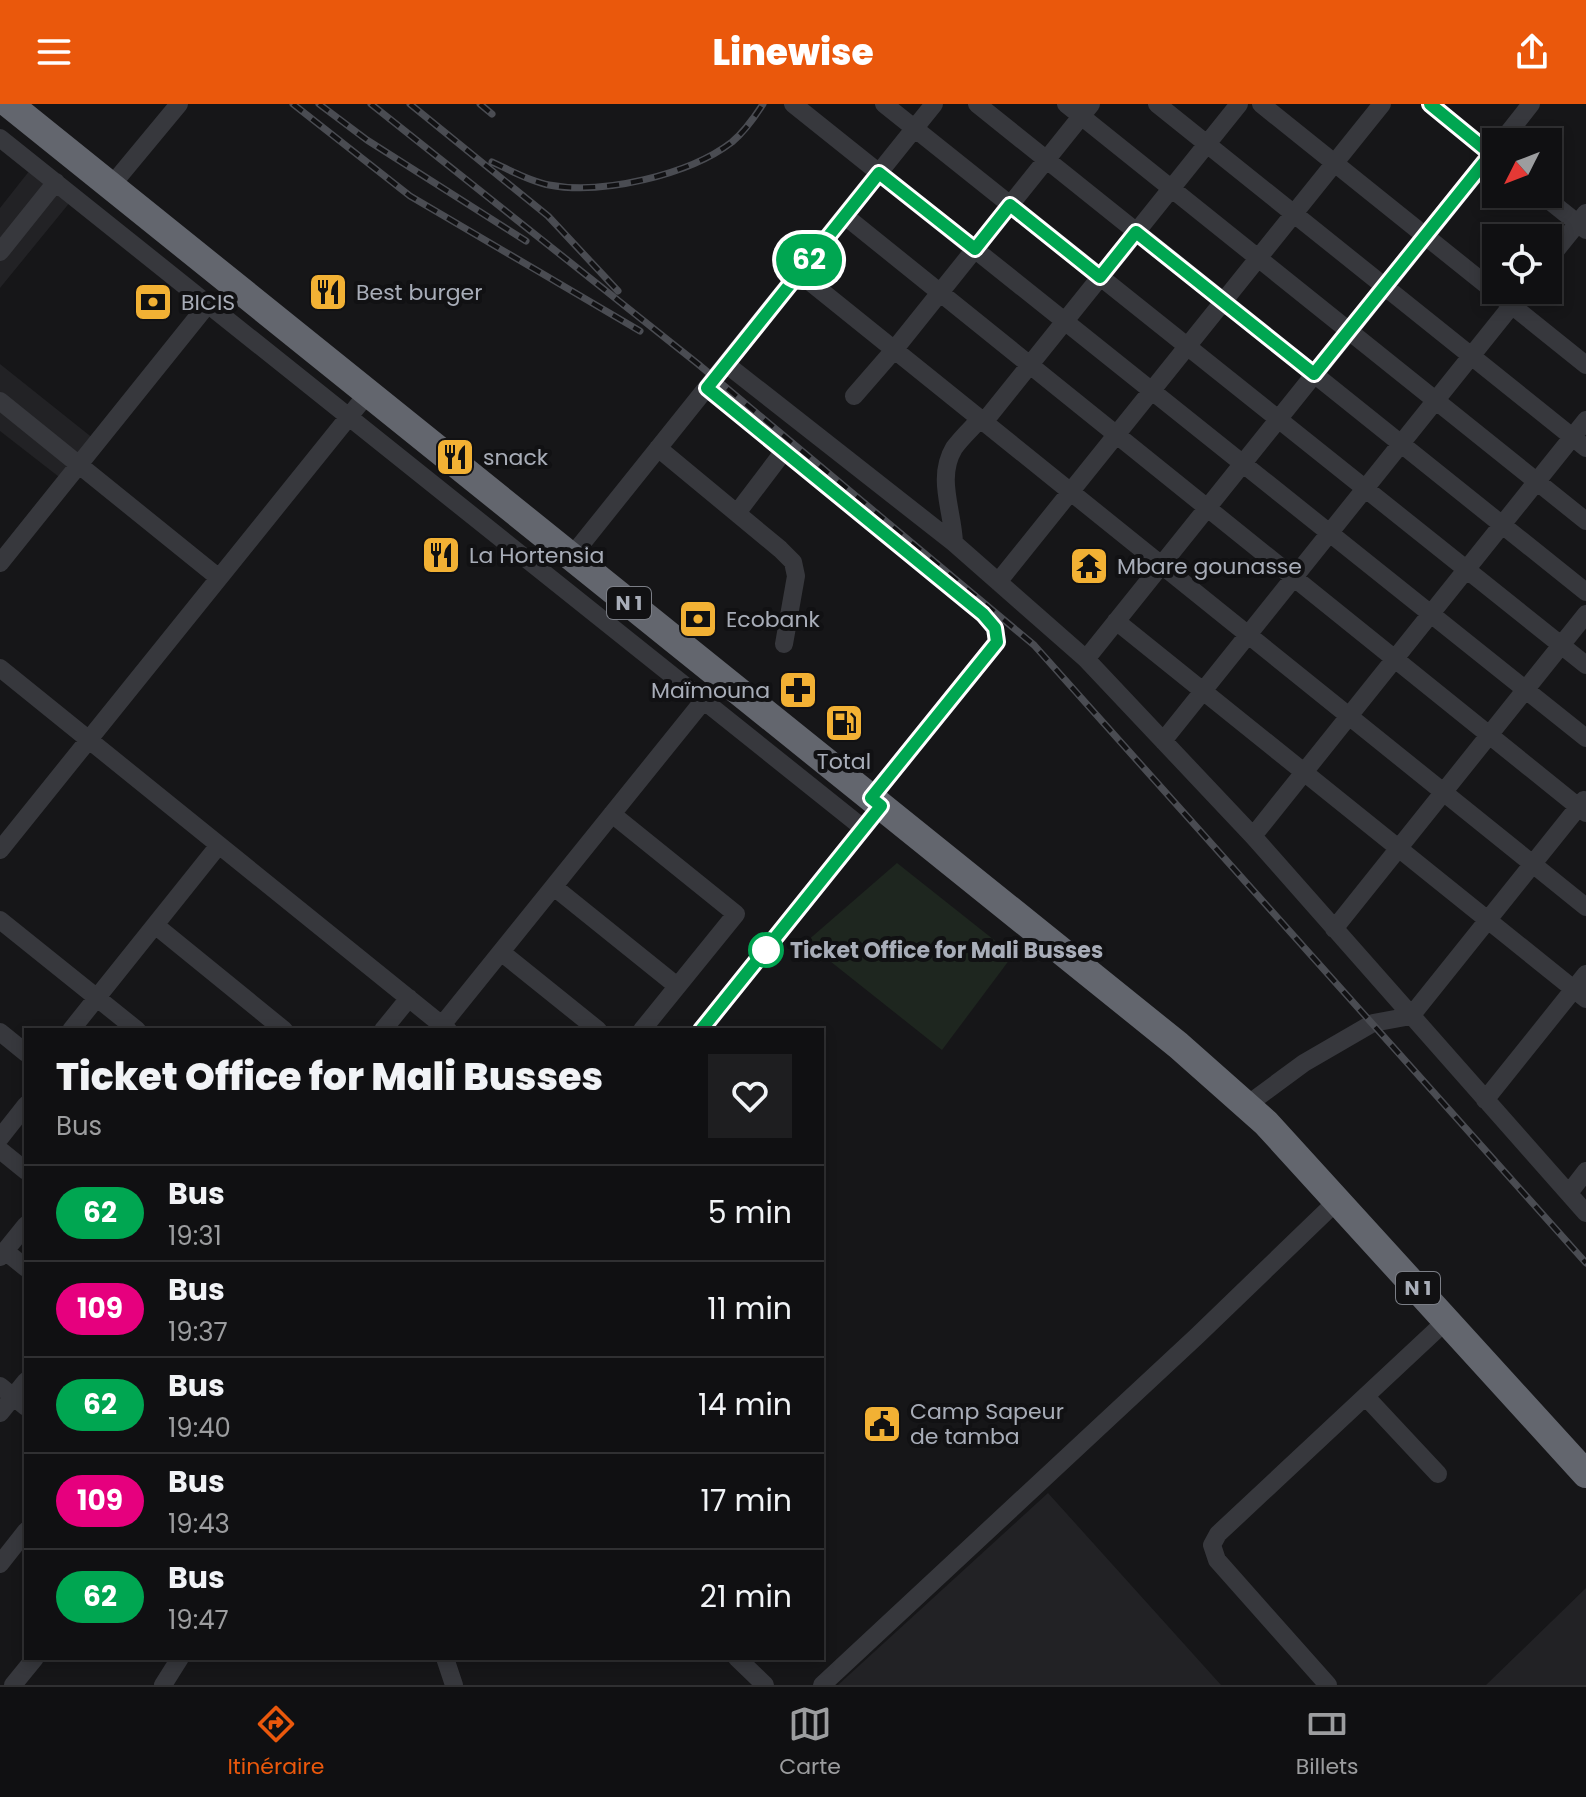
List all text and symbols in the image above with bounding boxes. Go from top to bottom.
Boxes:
text: Linewise [712,27,874,78]
icon: menu [32,30,76,74]
icon: share [1510,30,1554,74]
north arrow [1482,128,1562,208]
map controls [1482,128,1562,304]
button: locate [1482,224,1562,304]
line badge: 62 [773,234,845,286]
text: 62 [792,240,826,279]
restaurant icon: Best burger [307,271,349,313]
place label: Best burger [356,277,482,308]
bank icon: BICIS [132,281,174,323]
place label: BICIS [181,287,235,318]
restaurant icon: snack [434,436,476,478]
place label: snack [483,442,549,473]
restaurant icon: La Hortensia [420,534,462,576]
place label: La Hortensia [469,540,604,571]
temple icon: Mbare gounasse [1068,545,1110,587]
place label: Mbare gounasse [1117,551,1302,582]
road number: N 1 [607,587,651,619]
bank icon: Ecobank [677,598,719,640]
place label: Ecobank [726,604,821,635]
pharmacy icon: Maïmouna [777,669,819,711]
place label: Maïmouna [651,675,770,706]
fuel station icon: Total [823,702,865,744]
place label: Total [817,746,871,777]
marker: Ticket Office for Mali Busses [749,933,783,967]
place label: Ticket Office for Mali Busses [790,935,1103,966]
text: Ticket Office for Mali Busses [56,1050,603,1103]
button: heart [708,1054,792,1138]
text: Bus [56,1108,102,1144]
text: Bus [168,1172,225,1215]
text: 5 min [708,1191,792,1234]
text: 62 [83,1193,117,1232]
text: 19:31 [168,1218,222,1254]
text: Bus [168,1268,225,1311]
road number: N 1 [1396,1272,1440,1304]
text: 11 min [707,1287,792,1330]
text: 109 [77,1289,123,1328]
text: 19:37 [168,1314,228,1350]
text: Bus [168,1364,225,1407]
text: 14 min [698,1383,792,1426]
text: 62 [83,1385,117,1424]
place label: Camp Sapeur de tamba [910,1396,1064,1452]
public building icon: Camp Sapeur de tamba [861,1403,903,1445]
text: 19:40 [168,1410,231,1446]
text: Bus [168,1460,225,1503]
text: 17 min [701,1479,792,1522]
text: 109 [77,1481,123,1520]
text: 19:43 [168,1506,230,1542]
text: Bus [168,1556,225,1599]
text: 21 min [700,1575,792,1618]
text: 62 [83,1577,117,1616]
text: 19:47 [168,1602,229,1638]
tab: Itinéraire [227,1702,324,1783]
tab: Carte [779,1702,841,1783]
tab: Billets [1296,1702,1359,1783]

